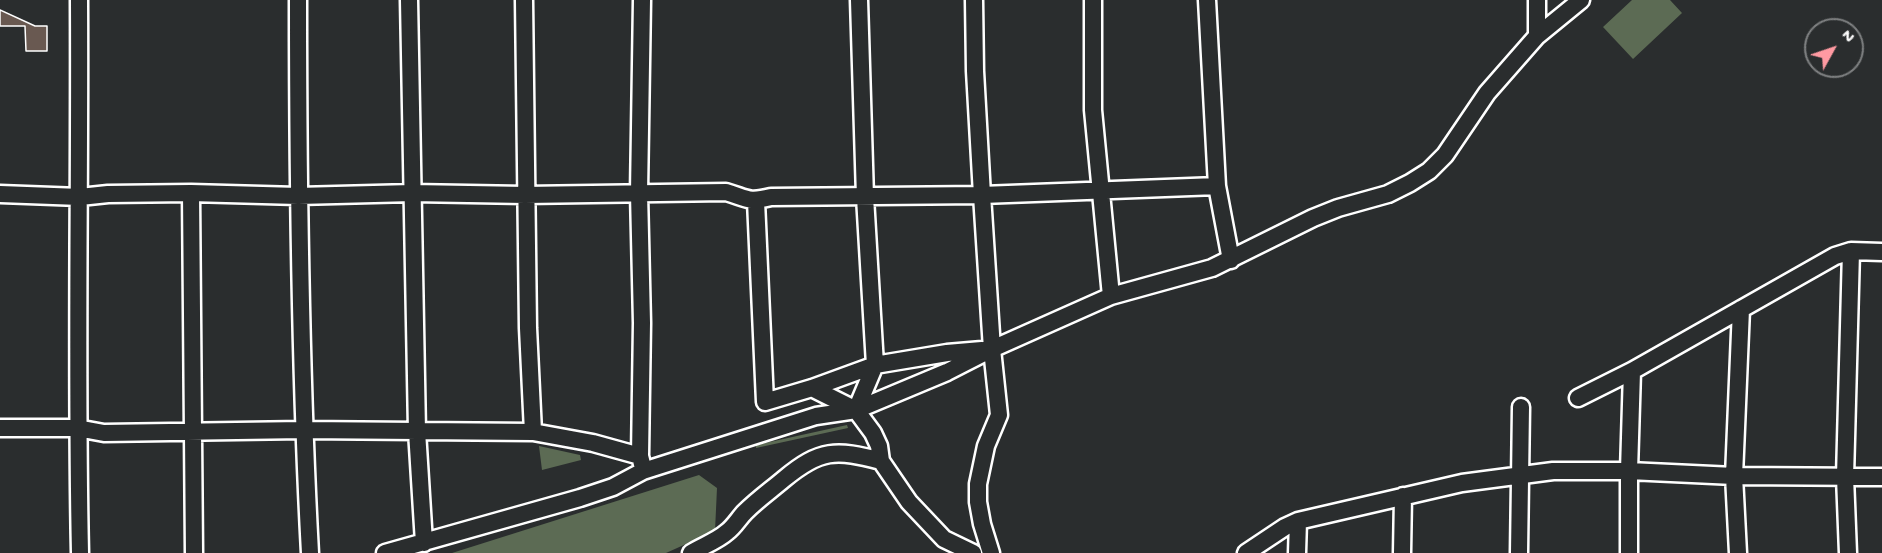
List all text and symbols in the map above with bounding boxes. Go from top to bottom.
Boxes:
north arrow [1804,18,1864,78]
text: N [1836,27,1857,47]

